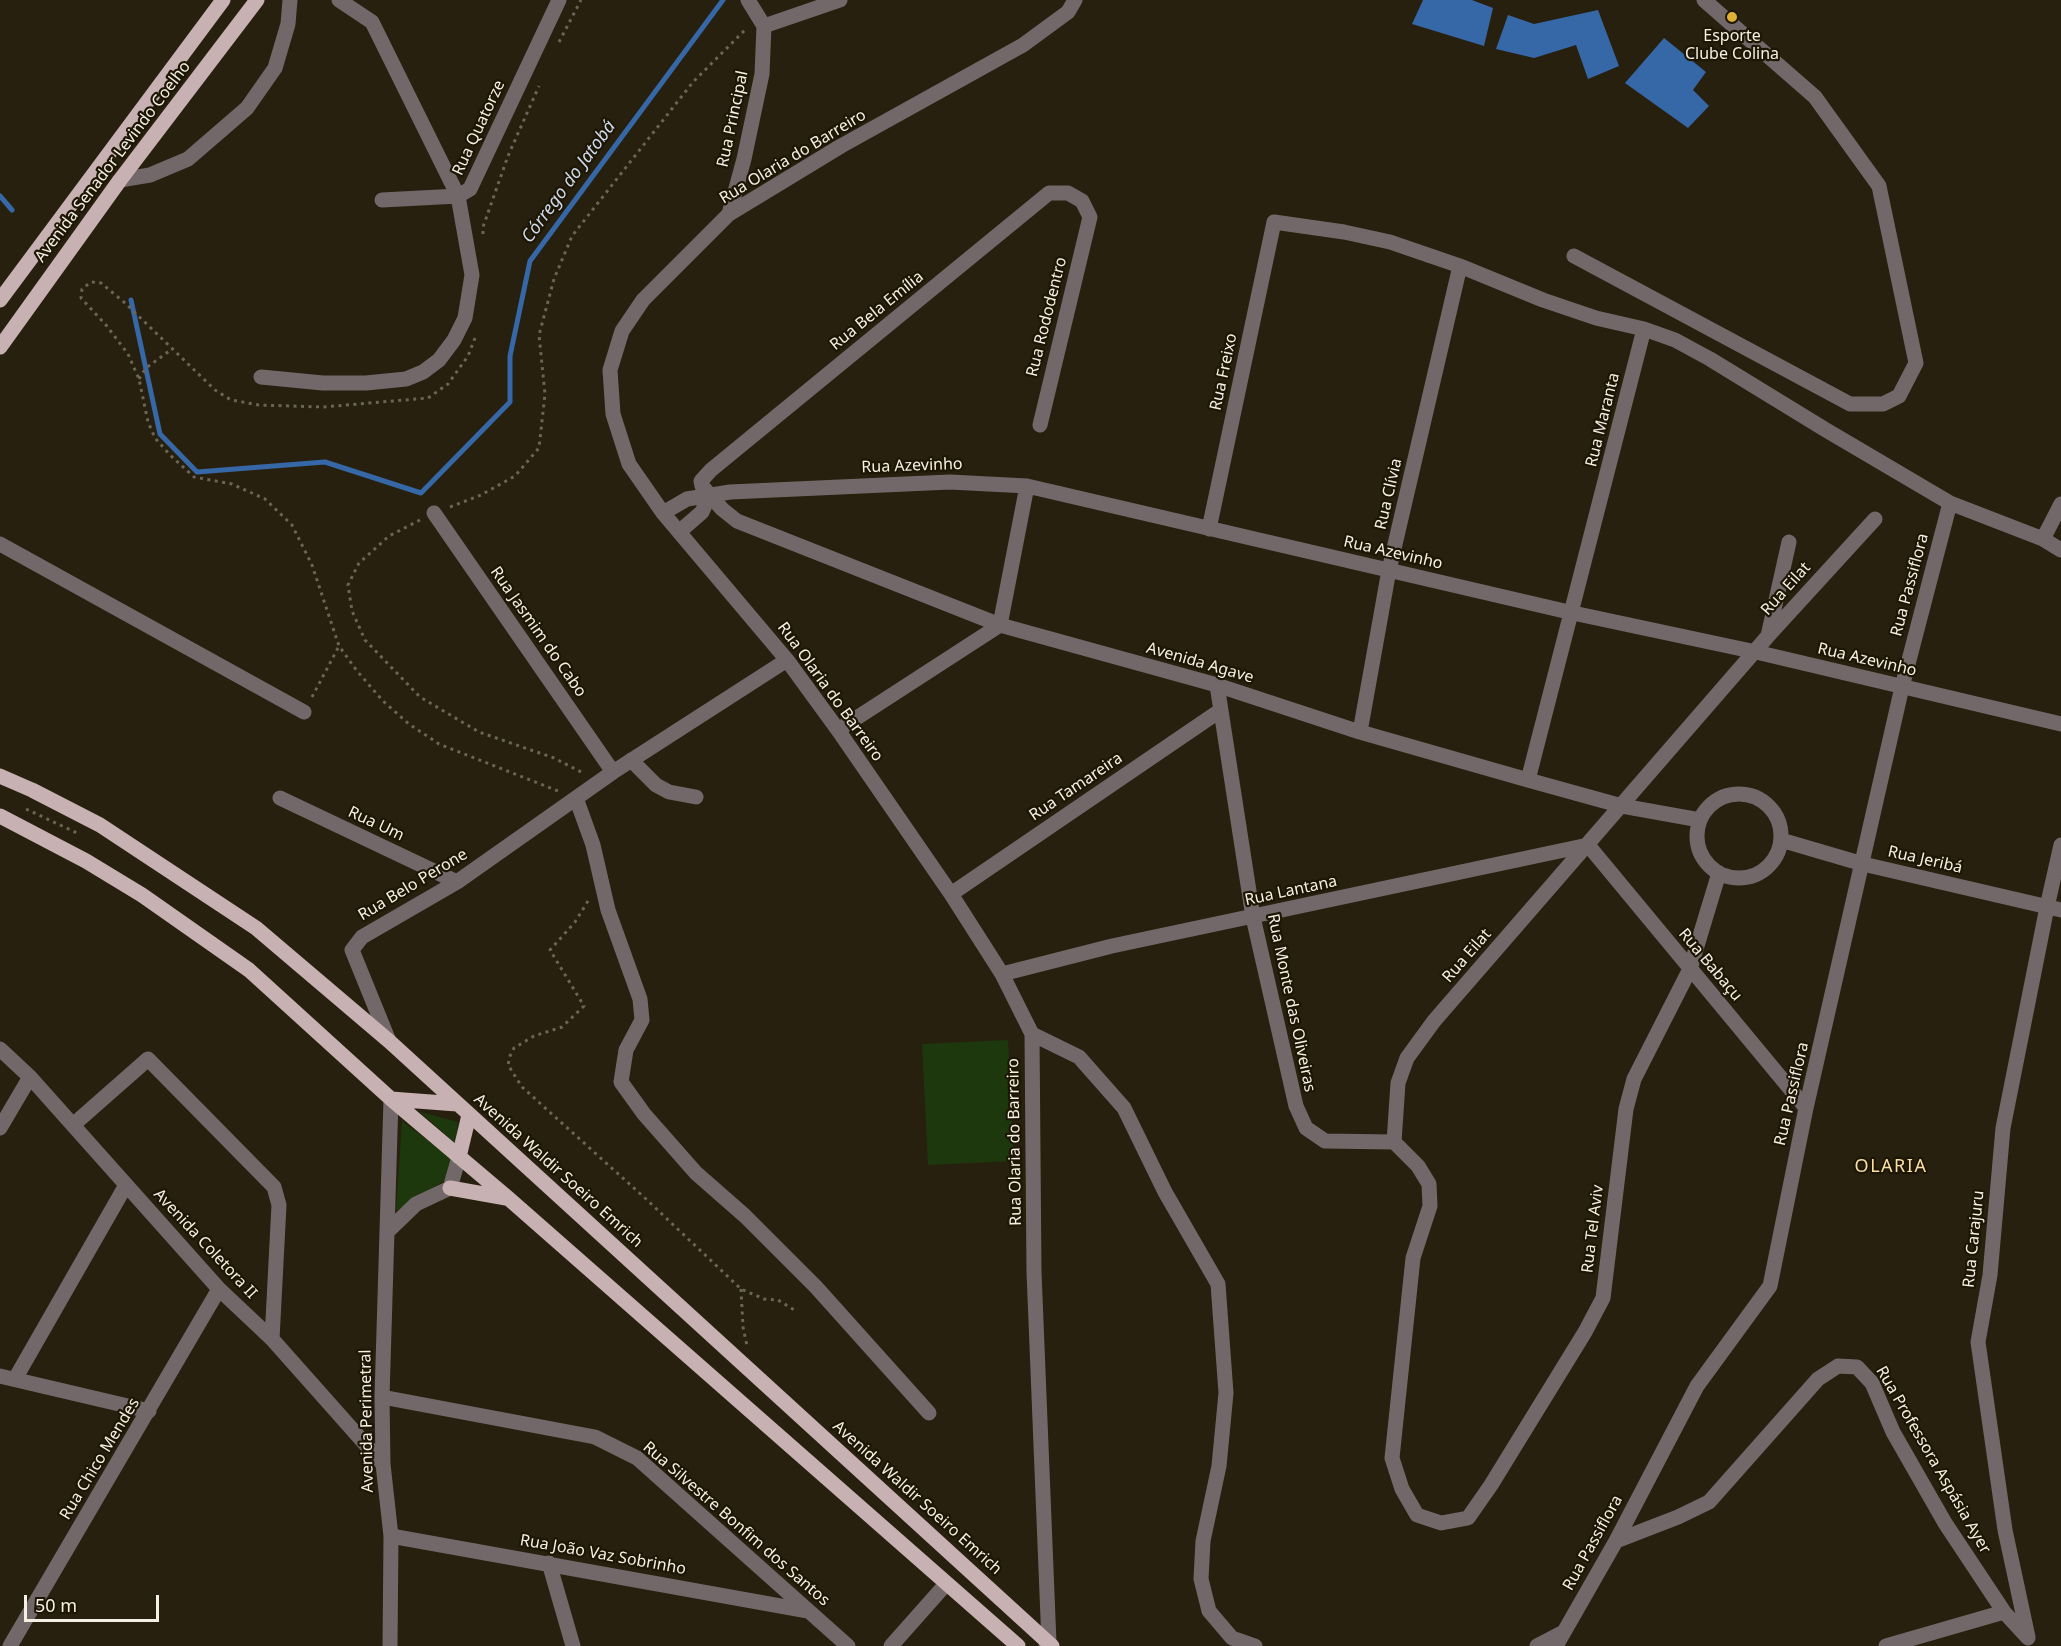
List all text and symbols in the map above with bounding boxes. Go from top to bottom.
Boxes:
marker: Esporte Clube Colina [1725,10,1739,24]
place label: Esporte Clube Colina [1685,26,1779,64]
street label: Avenida Senador Levindo Coelho [31,58,195,266]
street label: Rua Principal [713,69,753,169]
street label: Rua Quatorze [449,77,509,179]
street label: Rua Olaria do Barreiro [716,106,870,208]
water label: Córrego do Jatobá [517,117,621,247]
street label: Rua Rododentro [1023,255,1071,379]
street label: Rua Bela Emília [826,267,928,355]
street label: Rua Freixo [1206,332,1242,412]
street label: Rua Maranta [1582,371,1624,469]
street label: Rua Azevinho [861,455,963,477]
street label: Rua Clívia [1371,456,1407,532]
street label: Rua Passiflora [1887,531,1933,639]
street label: Rua Azevinho [1342,532,1444,574]
street label: Rua Eilat [1757,558,1815,620]
street label: Rua Jasmim do Cabo [486,563,590,701]
street label: Rua Olaria do Barreiro [773,619,887,765]
street label: Avenida Agave [1144,639,1256,687]
street label: Rua Azevinho [1816,639,1918,681]
street label: Rua Tamareira [1026,749,1126,825]
street label: Rua Um [345,803,407,845]
street label: Rua Jeribá [1886,842,1964,878]
street label: Rua Belo Perone [355,845,471,925]
street label: Rua Lantana [1243,872,1339,910]
street label: Rua Monte das Oliveiras [1263,912,1319,1094]
street label: Rua Eilat [1438,925,1496,987]
street label: Rua Babaçu [1674,925,1746,1005]
street label: Rua Passiflora [1771,1040,1813,1148]
street label: Rua Olaria do Barreiro [1004,1058,1026,1226]
street label: Avenida Waldir Soeiro Emrich [470,1090,646,1252]
district label: OLARIA [1855,1156,1927,1178]
street label: Rua Tel Aviv [1578,1184,1608,1274]
street label: Avenida Coletora II [149,1185,261,1303]
street label: Rua Carajuru [1959,1189,1989,1289]
street label: Avenida Perimetral [356,1349,378,1493]
street label: Rua Professora Aspásia Ayer [1871,1363,1995,1557]
street label: Rua Chico Mendes [56,1395,144,1523]
street label: Avenida Waldir Soeiro Emrich [829,1417,1005,1579]
street label: Rua Silvestre Bonfim dos Santos [639,1438,833,1610]
street label: Rua Passiflora [1559,1492,1627,1594]
street label: Rua João Vaz Sobrinho [518,1531,688,1579]
scale bar [27,1583,162,1621]
text: 50 m [35,1593,77,1617]

